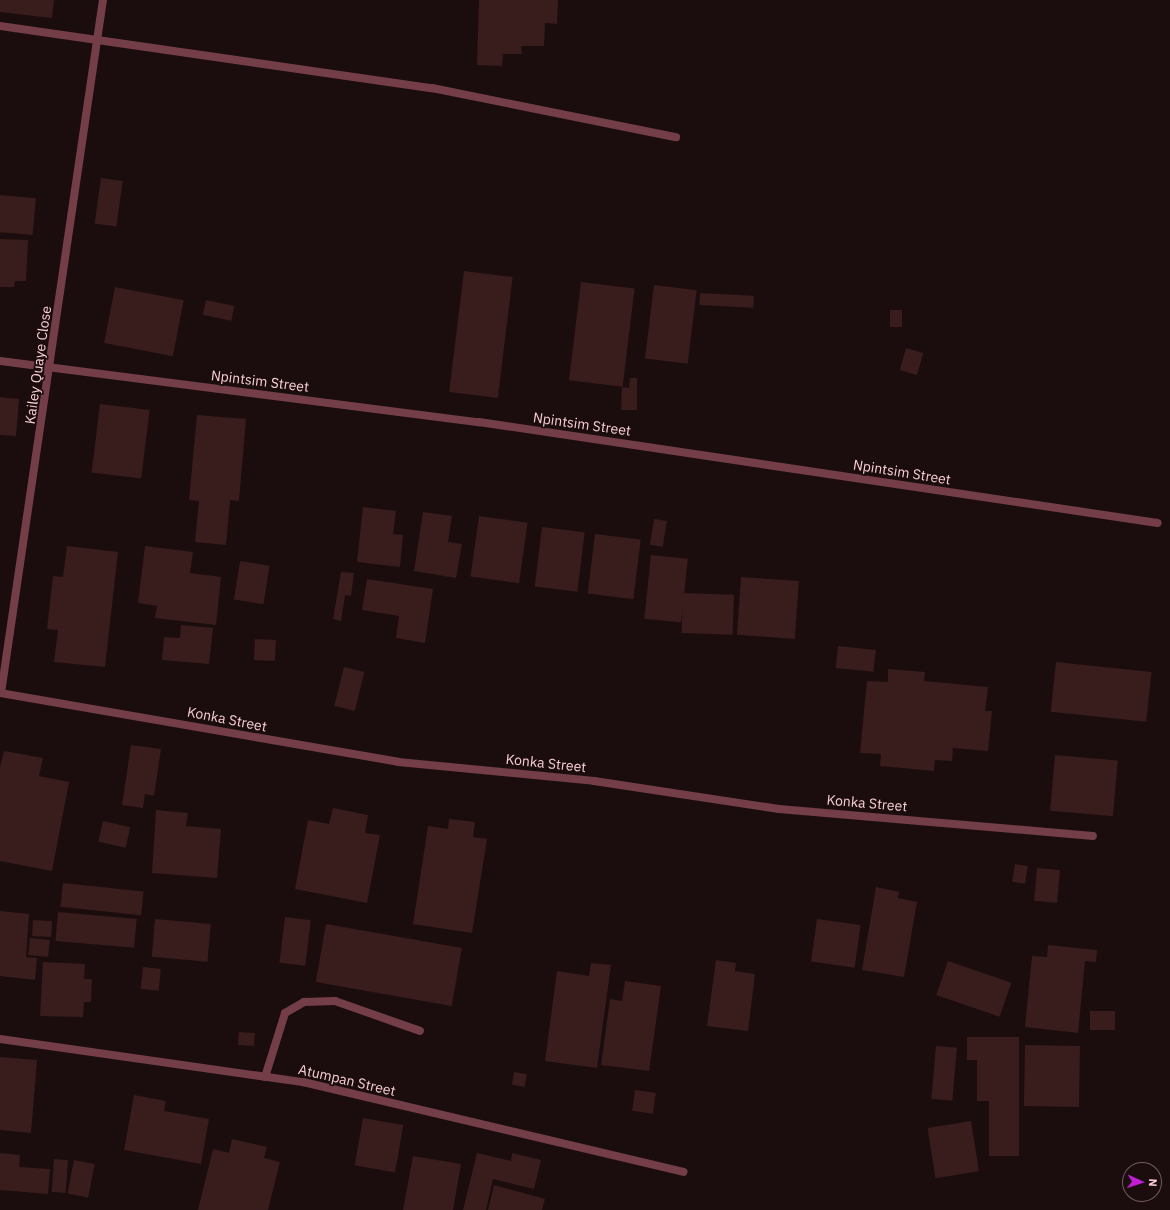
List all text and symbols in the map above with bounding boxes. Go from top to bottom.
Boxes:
street label: Kailey Quaye Close [21,305,55,425]
street label: Npintsim Street [210,367,310,395]
street label: Npintsim Street [532,409,632,439]
street label: Npintsim Street [852,456,952,488]
street label: Konka Street [186,703,268,735]
street label: Konka Street [505,750,587,776]
street label: Konka Street [826,791,908,815]
street label: Atumpan Street [297,1061,397,1099]
north arrow [1122,1162,1162,1202]
text: N [1146,1178,1160,1187]

